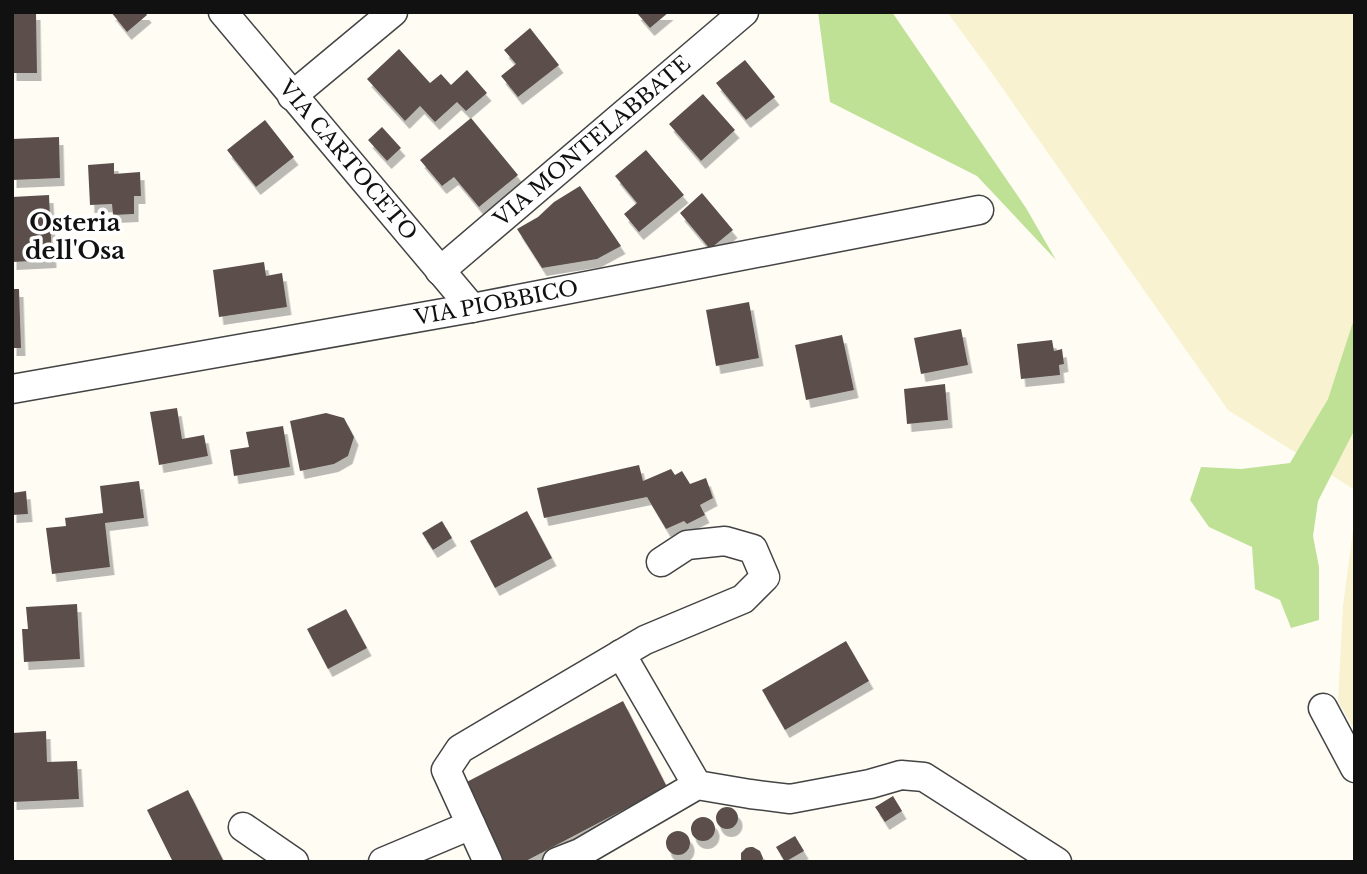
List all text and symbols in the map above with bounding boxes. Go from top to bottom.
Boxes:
street label: VIA MONTELABBATE [488,50,696,233]
street label: VIA CARTOCETO [273,74,422,246]
district label: Osteria dell'Osa [25,208,125,265]
street label: VIA PIOBBICO [411,275,581,331]

